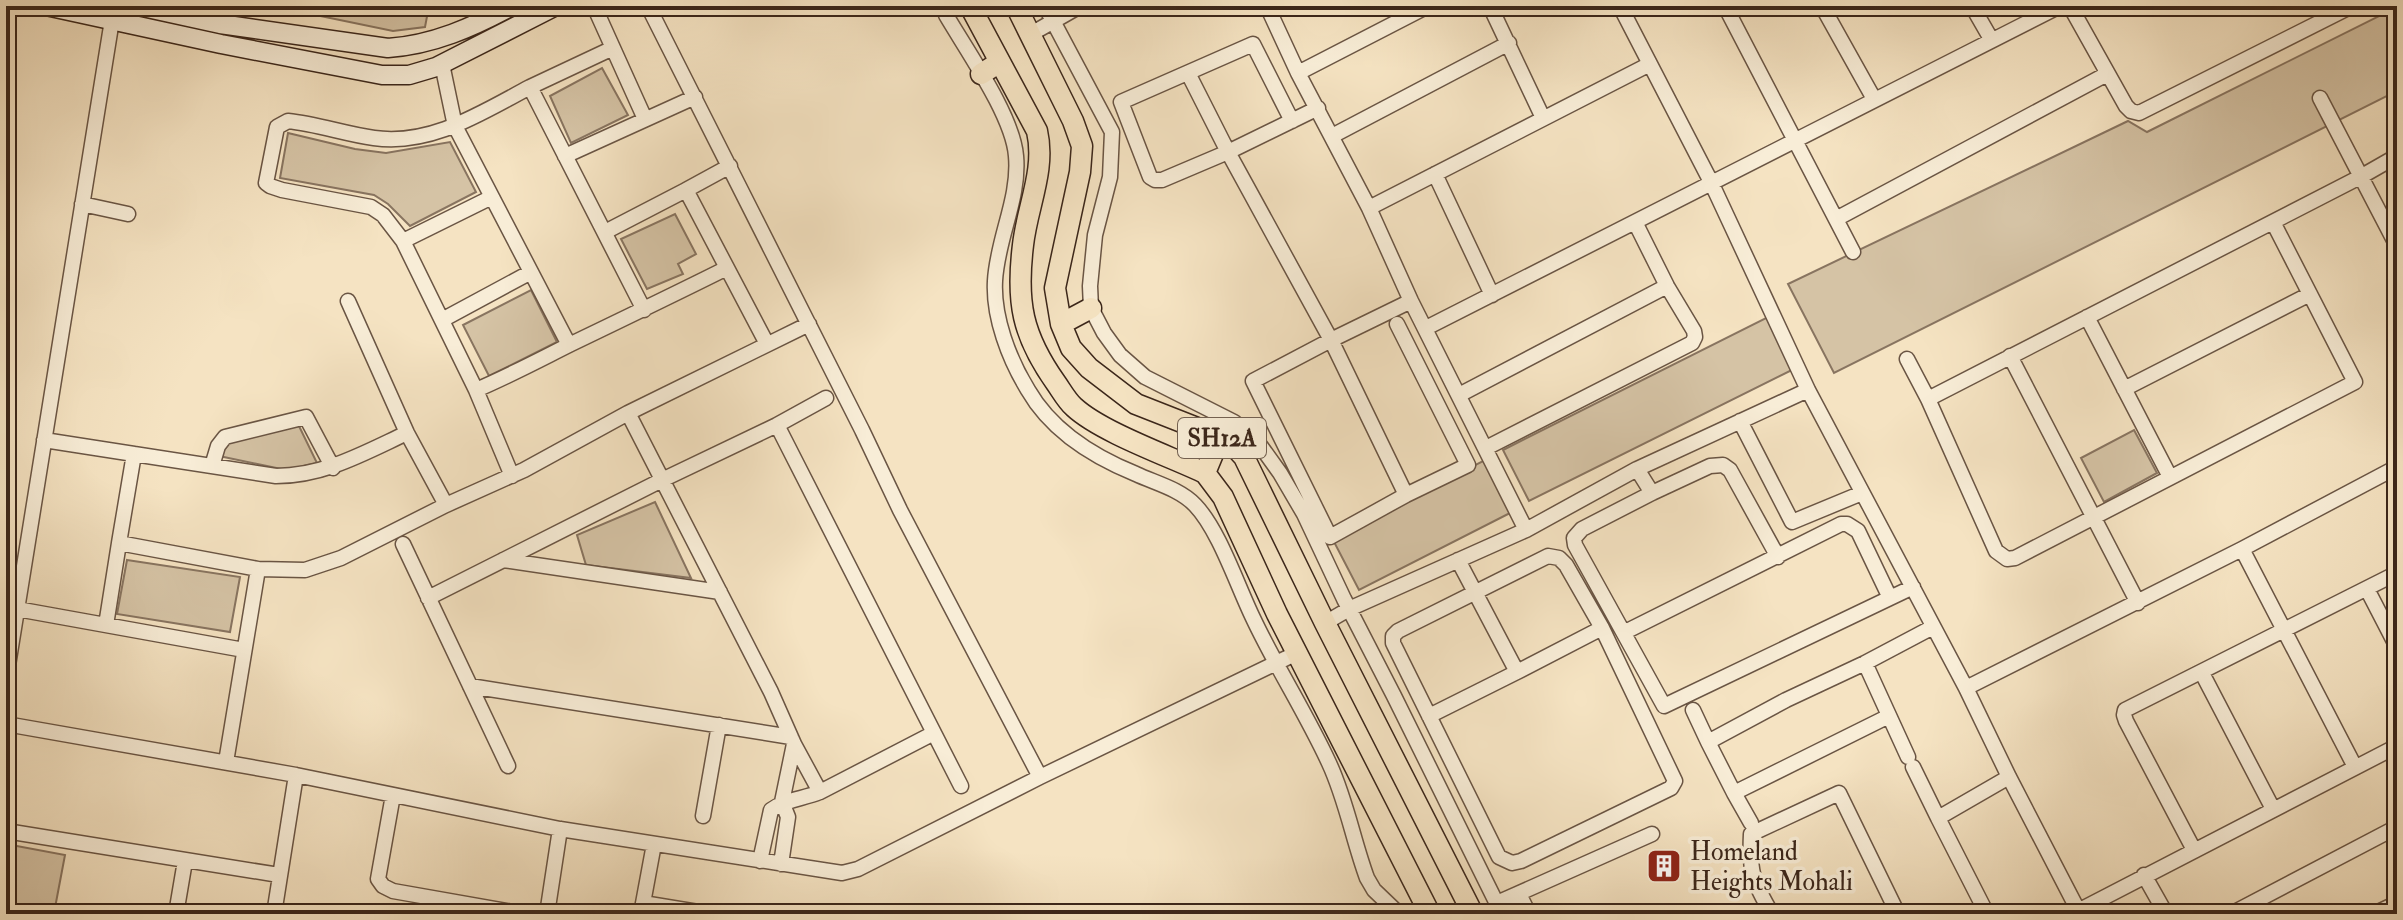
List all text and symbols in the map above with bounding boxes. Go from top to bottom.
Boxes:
road number: SH12A [1178,418,1266,458]
place label: Homeland Heights Mohali [1690,836,1853,898]
building icon: Homeland Heights Mohali [1645,847,1683,885]

